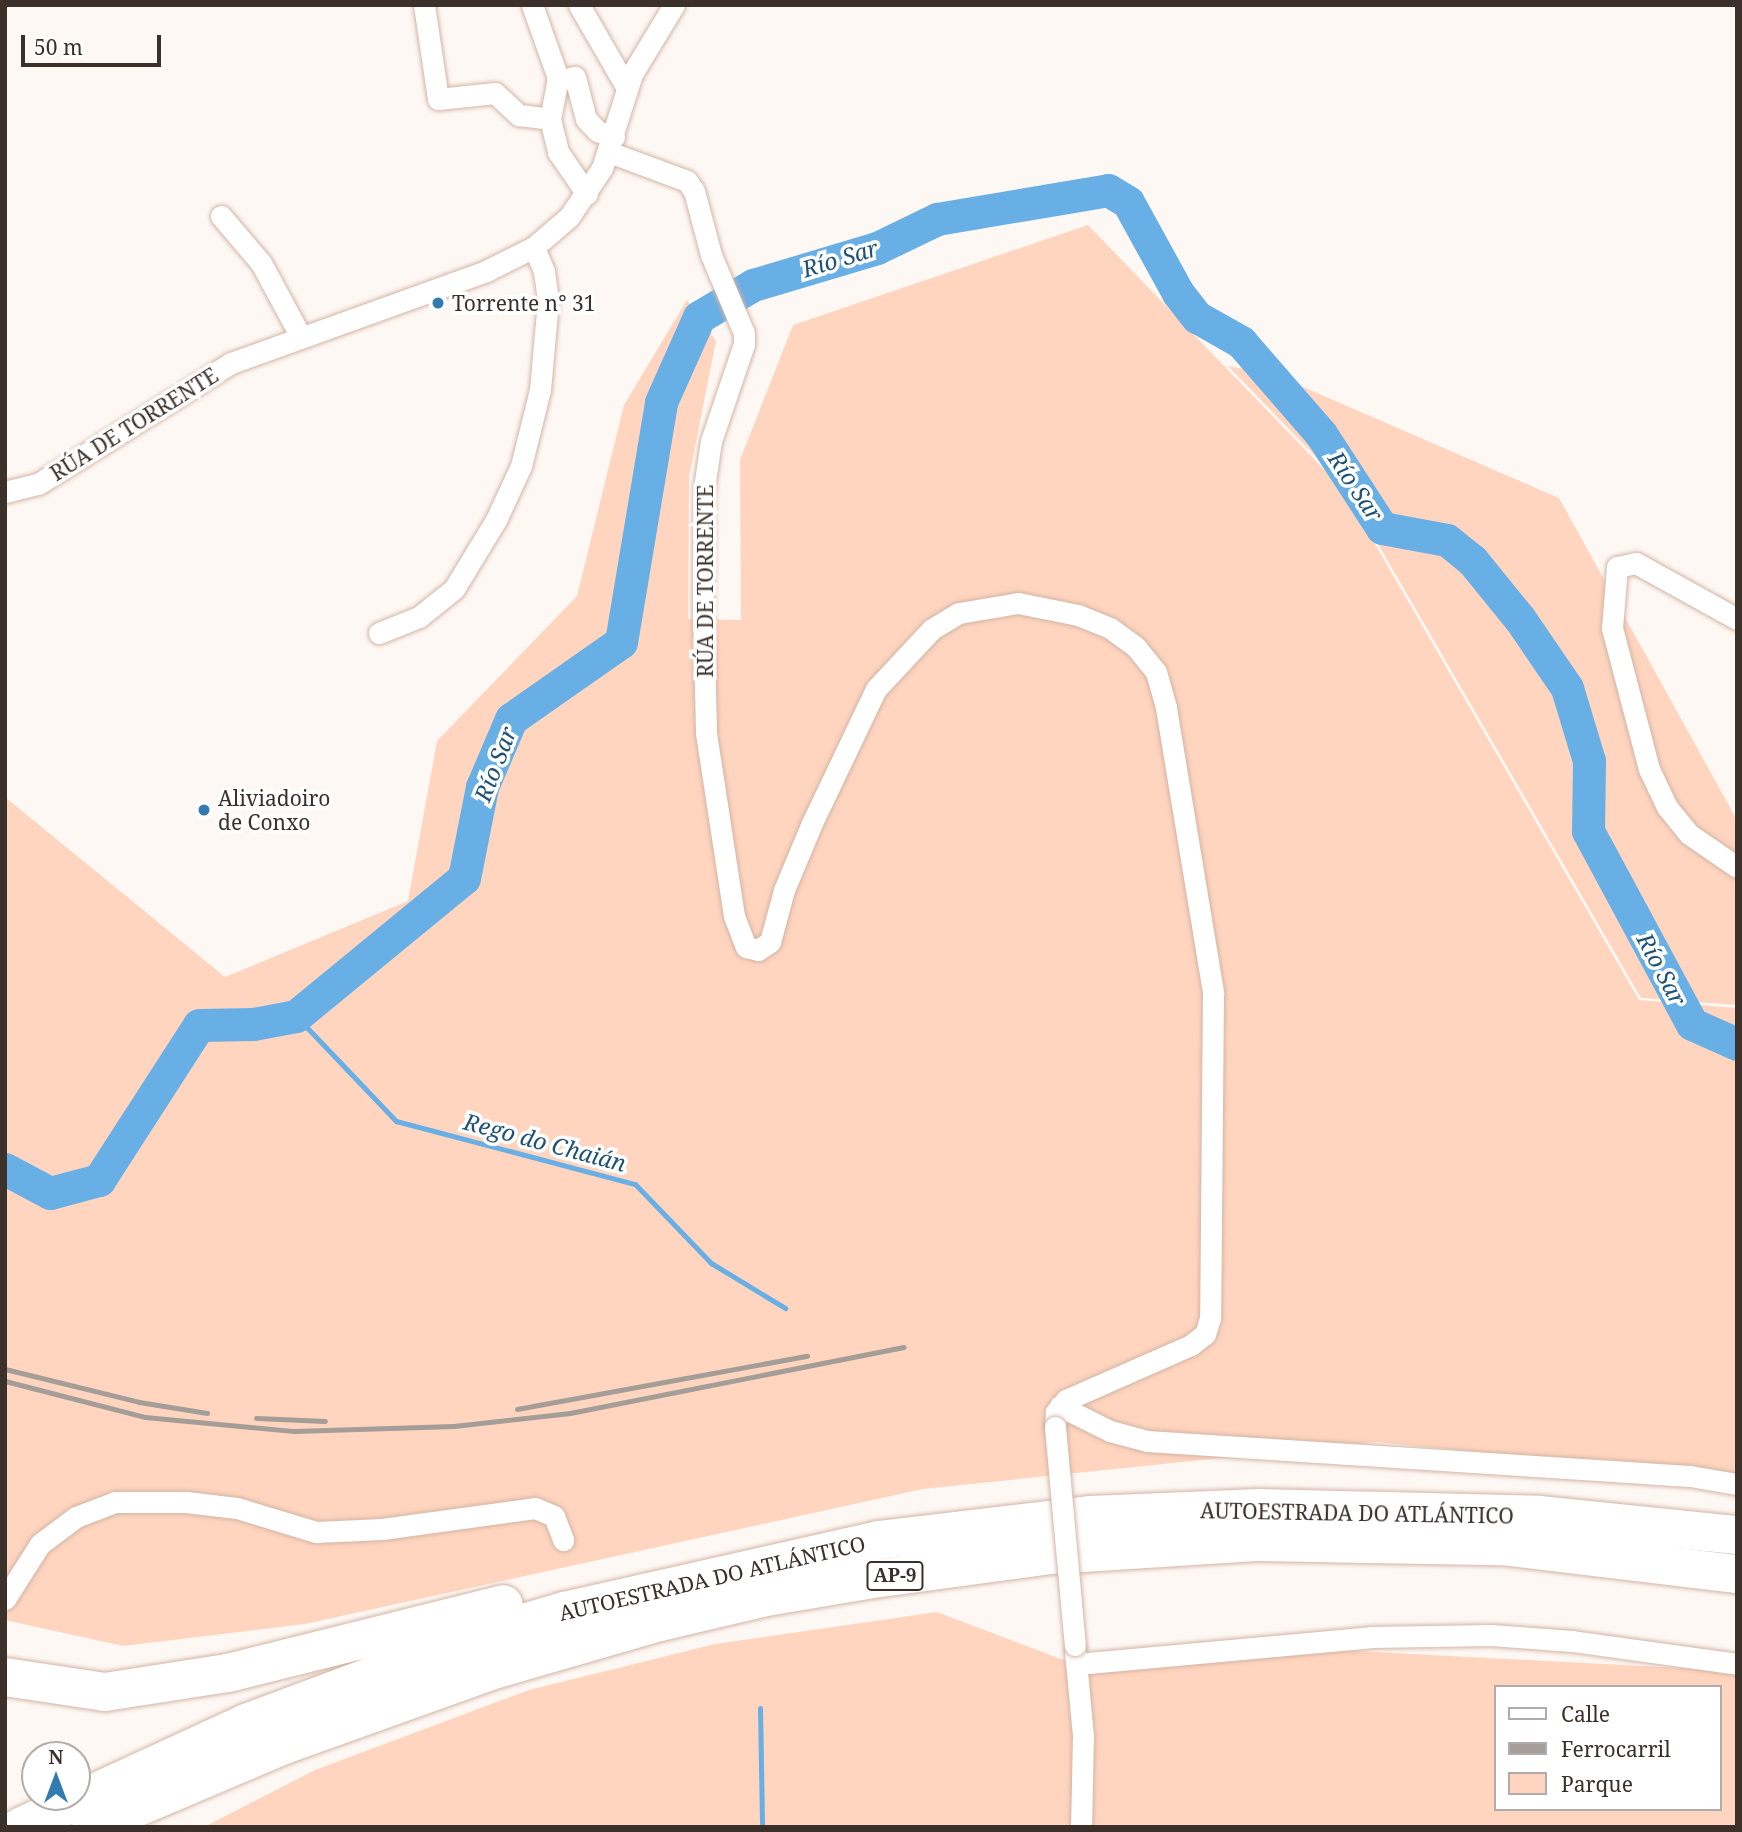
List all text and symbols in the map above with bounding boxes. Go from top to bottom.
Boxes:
scale bar [24,21,164,65]
text: 50 m [34,33,83,61]
water label: Río Sar [799,233,881,283]
place label: Torrente n° 31 [452,290,595,316]
marker: Torrente n° 31 [430,295,446,311]
street label: RÚA DE TORRENTE [46,362,222,486]
water label: Río Sar [1323,446,1389,526]
street label: RÚA DE TORRENTE [692,485,718,677]
water label: Río Sar [468,723,522,805]
place label: Aliviadoiro de Conxo [218,785,330,835]
marker: Aliviadoiro de Conxo [196,802,212,818]
water label: Río Sar [1631,928,1693,1010]
water label: Rego do Chaián [461,1107,629,1177]
street label: AUTOESTRADA DO ATLÁNTICO [1200,1498,1514,1528]
street label: AUTOESTRADA DO ATLÁNTICO [556,1530,868,1626]
road number: AP-9 [865,1560,925,1592]
legend [1494,1685,1721,1811]
text: Calle [1561,1700,1610,1728]
text: Ferrocarril [1561,1735,1671,1763]
north arrow [21,1741,91,1811]
text: N [49,1744,63,1770]
text: Parque [1561,1770,1633,1798]

